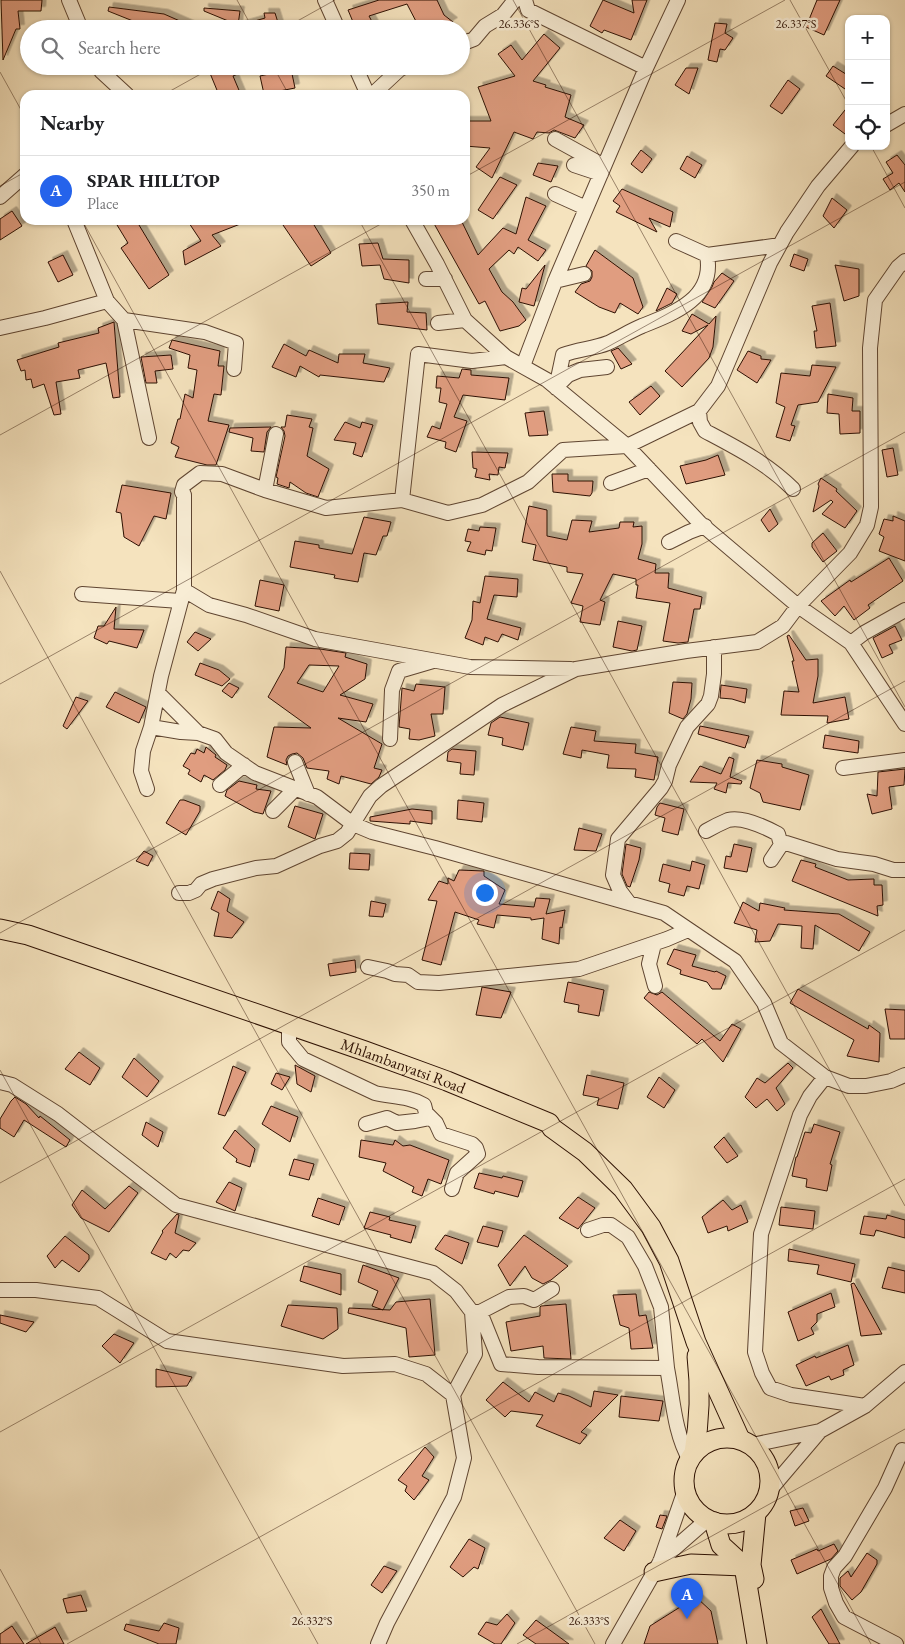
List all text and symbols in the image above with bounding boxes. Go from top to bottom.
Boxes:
map controls [845,15,890,150]
button: + [845,15,890,60]
text: 26.336°S [499,16,540,32]
text: 26.337°S [776,16,817,32]
search box [20,20,470,75]
icon: search [38,34,66,62]
text: Search here [78,35,160,60]
button: − [845,60,890,105]
button: locate [845,105,890,150]
text: Nearby [40,109,104,136]
text: SPAR HILLTOP [87,168,220,193]
text: A [50,180,62,201]
text: 350 m [411,180,450,201]
text: Place [87,193,119,214]
your location [472,880,498,906]
street label: Mhlambanyatsi Road [338,1033,470,1098]
pin: A [671,1578,703,1619]
text: 26.332°S [292,1613,333,1629]
text: 26.333°S [569,1613,610,1629]

